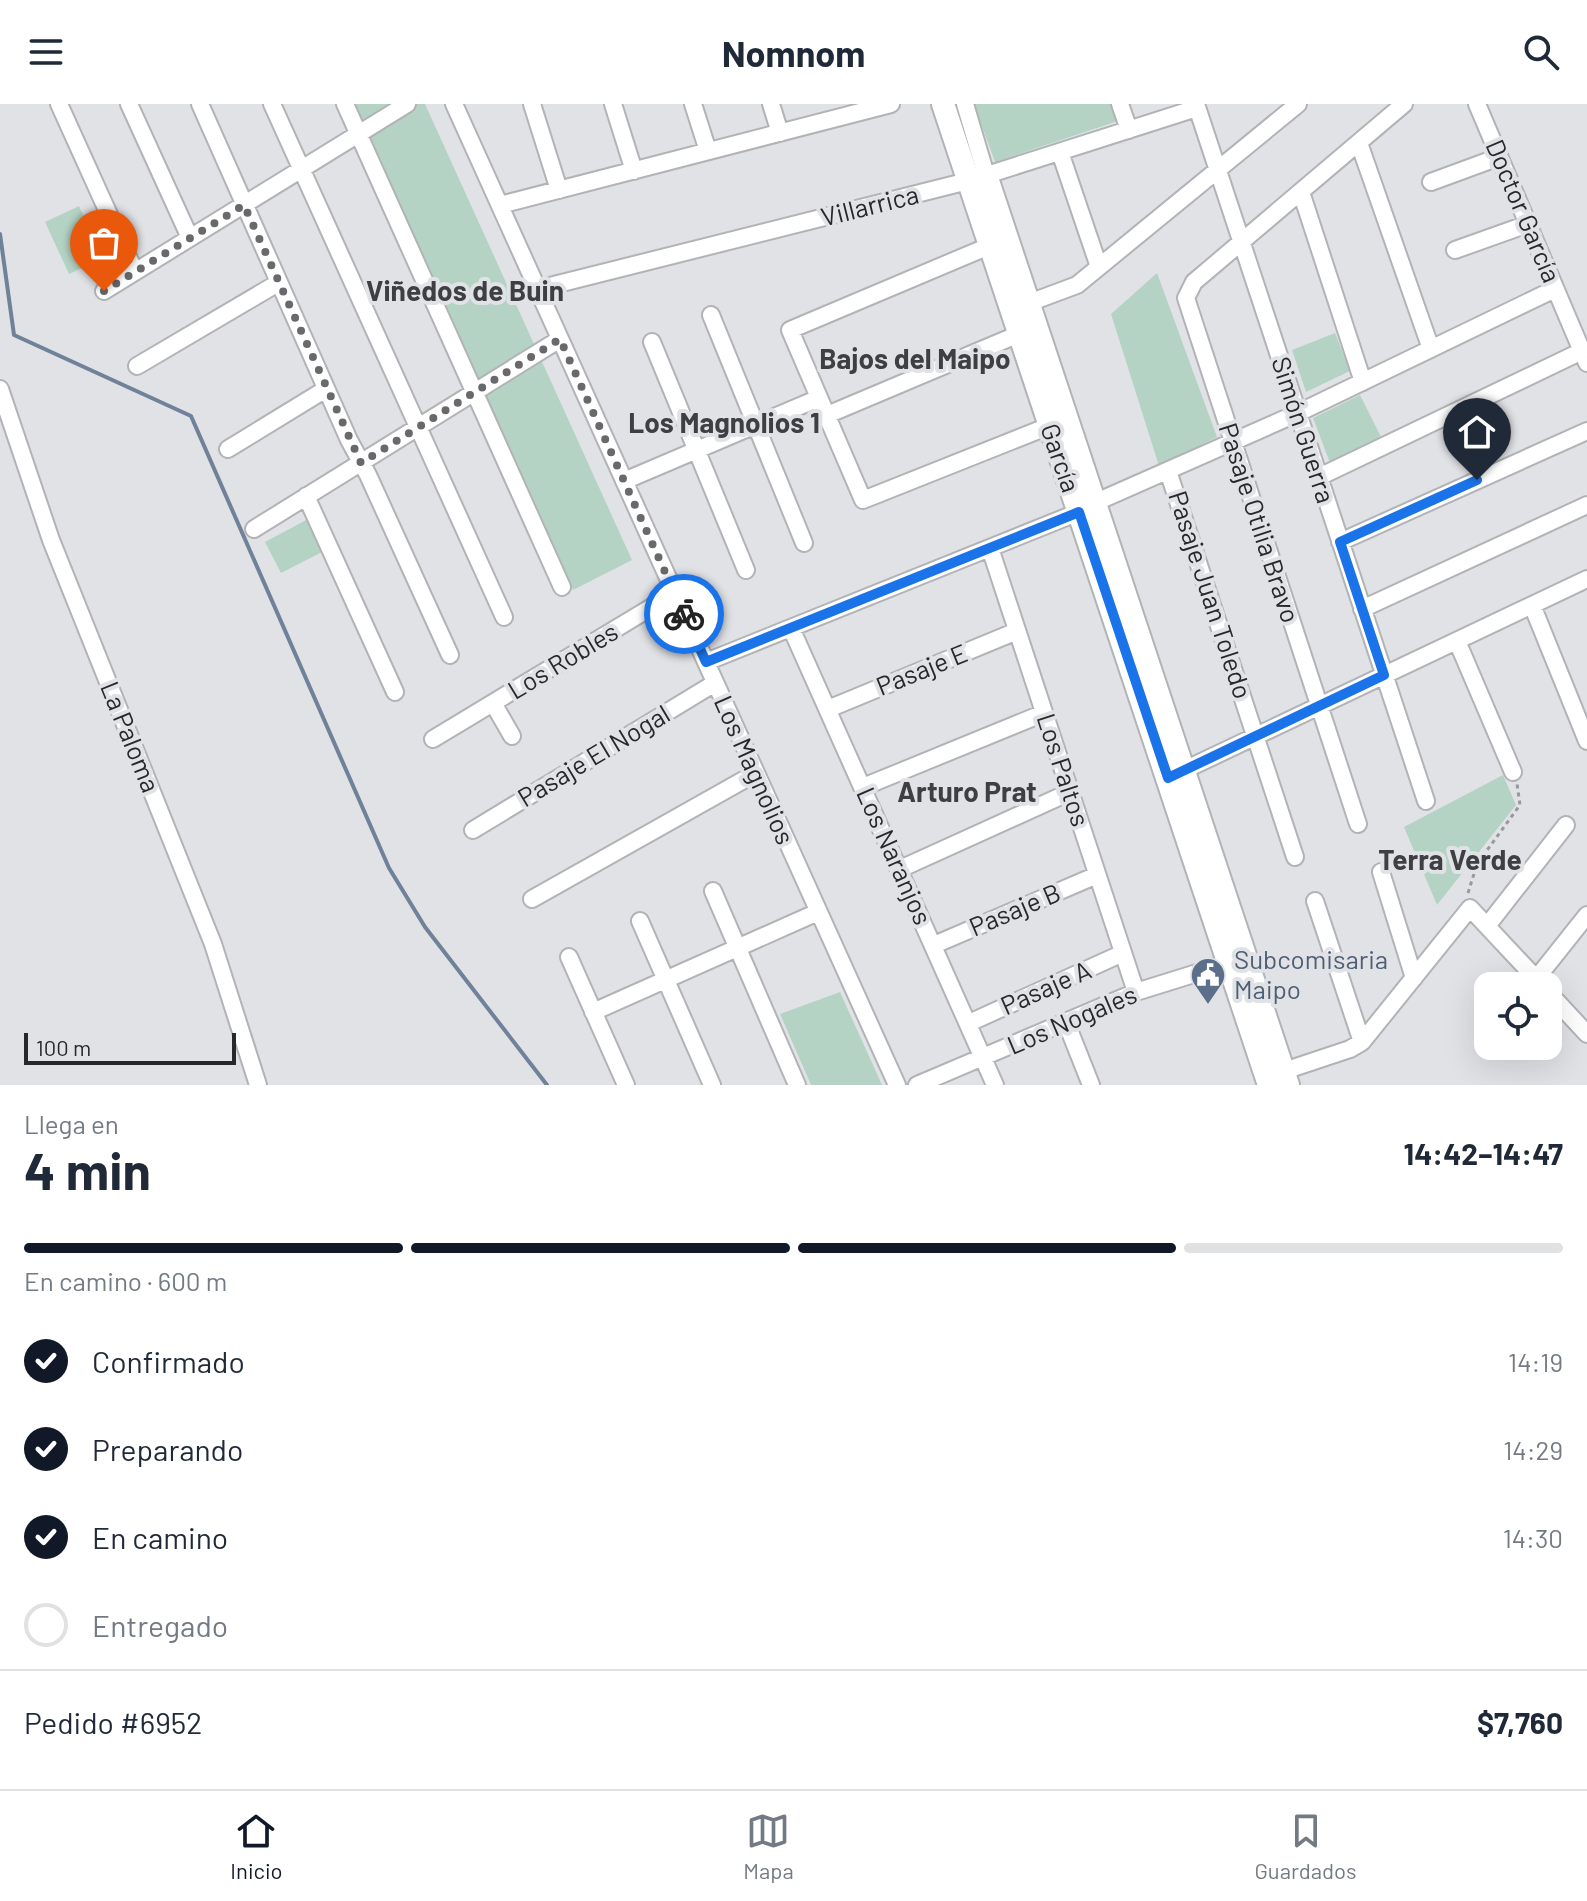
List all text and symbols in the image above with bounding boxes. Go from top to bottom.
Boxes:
icon: menu [24,30,68,74]
icon: search [1519,30,1563,74]
text: Nomnom [722,31,865,74]
street label: Doctor García [1480,134,1568,287]
street label: Villarrica [818,177,922,232]
pin [70,209,138,291]
icon: bag [82,221,126,265]
district label: Viñedos de Buin [366,273,564,307]
district label: Bajos del Maipo [819,341,1011,375]
street label: Simón Guerra [1266,352,1343,507]
pin [1443,398,1511,480]
district label: Los Magnolios 1 [628,405,820,439]
icon: home [1455,410,1499,454]
street label: García [1035,419,1088,496]
street label: Pasaje Otilia Bravo [1214,419,1307,626]
street label: Pasaje Juan Toledo [1163,487,1260,702]
courier [644,574,724,654]
icon: bike [662,592,706,636]
street label: Los Robles [502,615,623,705]
street label: Pasaje E [871,636,972,701]
street label: La Paloma [95,676,168,796]
street label: Los Magnolios [709,690,802,849]
street label: Pasaje El Nogal [512,697,675,812]
street label: Los Paltos [1032,709,1097,830]
district label: Arturo Prat [897,774,1037,808]
street label: Los Naranjos [851,782,939,929]
district label: Terra Verde [1378,842,1522,876]
street label: Pasaje B [964,876,1065,942]
place label: Subcomisaria Maipo [1234,943,1388,1004]
street label: Pasaje A [995,953,1095,1020]
public building icon: Subcomisaria Maipo [1189,956,1227,1006]
map controls [1474,972,1562,1060]
button: locate [1474,972,1562,1060]
street label: Los Nogales [1002,977,1141,1060]
scale bar [24,1029,236,1065]
text: 100 m [36,1034,91,1060]
text: Llega en [24,1108,119,1139]
text: 14:42–14:47 [1404,1135,1563,1171]
text: 4 min [24,1138,151,1200]
text: En camino · 600 m [24,1265,227,1296]
icon: check [24,1339,68,1383]
text: Confirmado [92,1343,245,1379]
text: 14:19 [1508,1346,1563,1377]
icon: check [24,1427,68,1471]
text: Preparando [92,1431,243,1467]
text: 14:29 [1503,1434,1563,1465]
icon: check [24,1515,68,1559]
text: En camino [92,1519,228,1555]
text: 14:30 [1503,1522,1563,1553]
text: Entregado [92,1607,228,1643]
text: Pedido #6952 [24,1704,202,1740]
text: $7,760 [1477,1704,1563,1740]
tab: Inicio [230,1809,283,1883]
tab: Mapa [743,1809,794,1883]
tab: Guardados [1254,1809,1357,1883]

